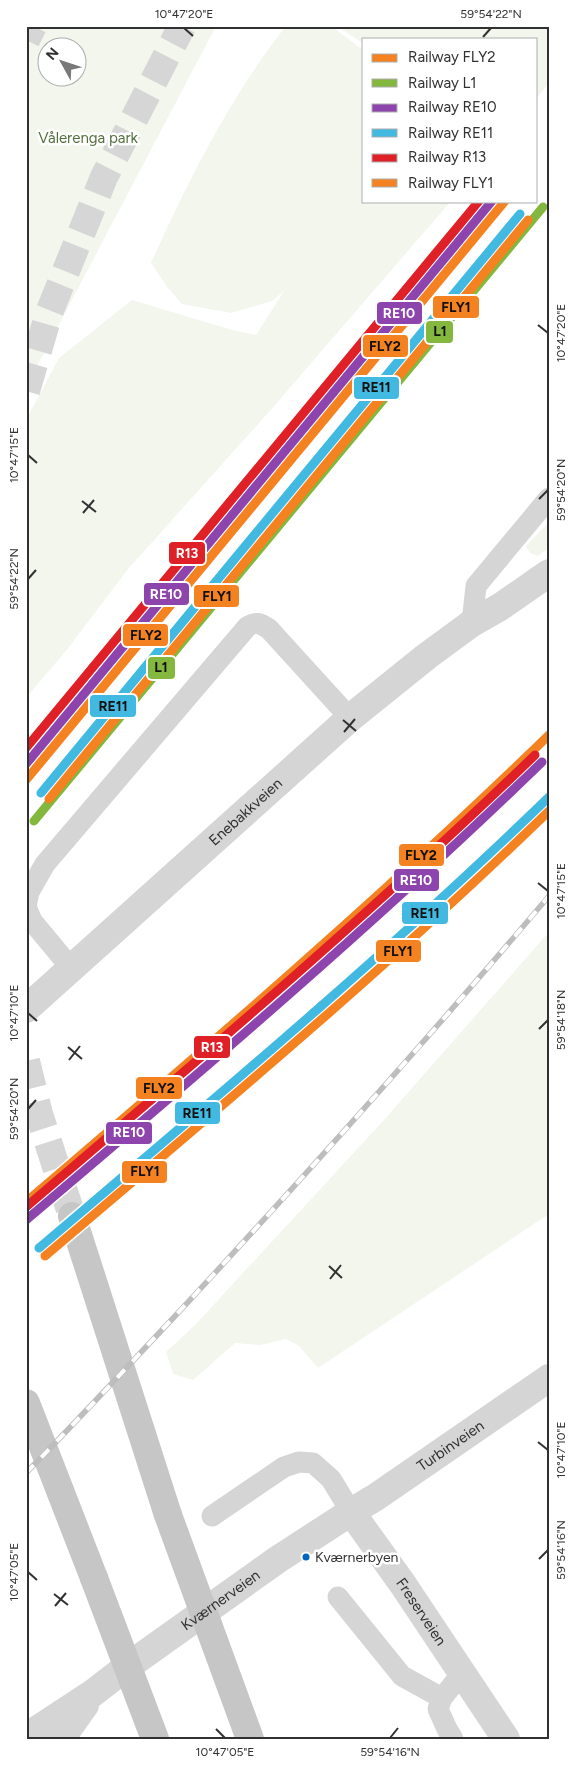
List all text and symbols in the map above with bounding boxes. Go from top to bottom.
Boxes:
text: 10°47'20"E [155,7,213,21]
text: 59°54'22"N [460,7,522,21]
north arrow [38,38,88,88]
legend [362,38,538,202]
text: N [42,44,62,64]
text: Railway FLY2 [408,48,496,66]
text: Railway L1 [408,74,477,92]
text: Railway RE10 [408,98,497,116]
text: Railway RE11 [408,124,493,142]
park label: Vålerenga park [38,129,139,147]
text: Railway R13 [408,148,486,166]
text: Railway FLY1 [408,174,494,192]
line badge: FLY1 [432,295,480,319]
text: FLY1 [441,299,471,316]
line badge: RE10 [376,301,423,325]
text: 10°47'20"E [554,304,568,362]
text: RE10 [383,305,415,322]
line badge: L1 [425,320,454,344]
text: L1 [433,323,447,340]
line badge: FLY2 [362,334,409,358]
text: FLY2 [369,338,401,355]
line badge: RE11 [353,376,400,400]
text: RE11 [361,379,391,396]
text: 10°47'15"E [7,427,21,483]
text: 59°54'20"N [554,459,568,521]
line badge: R13 [168,541,206,565]
text: R13 [176,545,199,562]
text: 59°54'22"N [7,548,21,610]
line badge: RE10 [143,582,190,606]
line badge: FLY1 [193,584,240,608]
text: RE10 [150,586,182,603]
text: FLY1 [202,588,232,605]
line badge: FLY2 [122,623,169,647]
text: FLY2 [130,627,162,644]
line badge: L1 [147,656,176,680]
text: L1 [154,659,168,676]
line badge: RE11 [89,694,137,718]
text: RE11 [98,698,128,715]
street label: Enebakkveien [205,774,286,849]
line badge: FLY2 [398,843,445,867]
text: FLY2 [405,847,437,864]
text: 10°47'15"E [554,863,568,919]
line badge: RE10 [393,868,440,892]
text: RE10 [400,872,432,889]
line badge: RE11 [401,901,449,925]
text: RE11 [410,905,440,922]
line badge: FLY1 [375,939,422,963]
text: FLY1 [383,943,413,960]
text: 10°47'10"E [7,985,21,1041]
text: 59°54'18"N [554,990,568,1050]
line badge: R13 [193,1035,231,1059]
text: R13 [201,1039,224,1056]
line badge: FLY2 [135,1076,183,1100]
text: 59°54'20"N [7,1078,21,1140]
text: FLY2 [143,1080,175,1097]
line badge: RE11 [174,1101,221,1125]
text: RE11 [182,1105,212,1122]
line badge: RE10 [105,1121,153,1145]
text: RE10 [113,1124,145,1141]
line badge: FLY1 [121,1160,168,1184]
text: FLY1 [130,1163,160,1180]
street label: Turbinveien [413,1416,488,1475]
text: 10°47'10"E [554,1422,568,1478]
text: 59°54'16"N [554,1520,568,1580]
text: 10°47'05"E [7,1543,21,1601]
place label: Kværnerbyen [315,1549,399,1566]
marker: Kværnerbyen [301,1552,311,1562]
street label: Kværnerveien [178,1566,264,1634]
street label: Freserveien [392,1574,450,1649]
text: 10°47'05"E [196,1745,254,1759]
text: 59°54'16"N [360,1745,420,1759]

